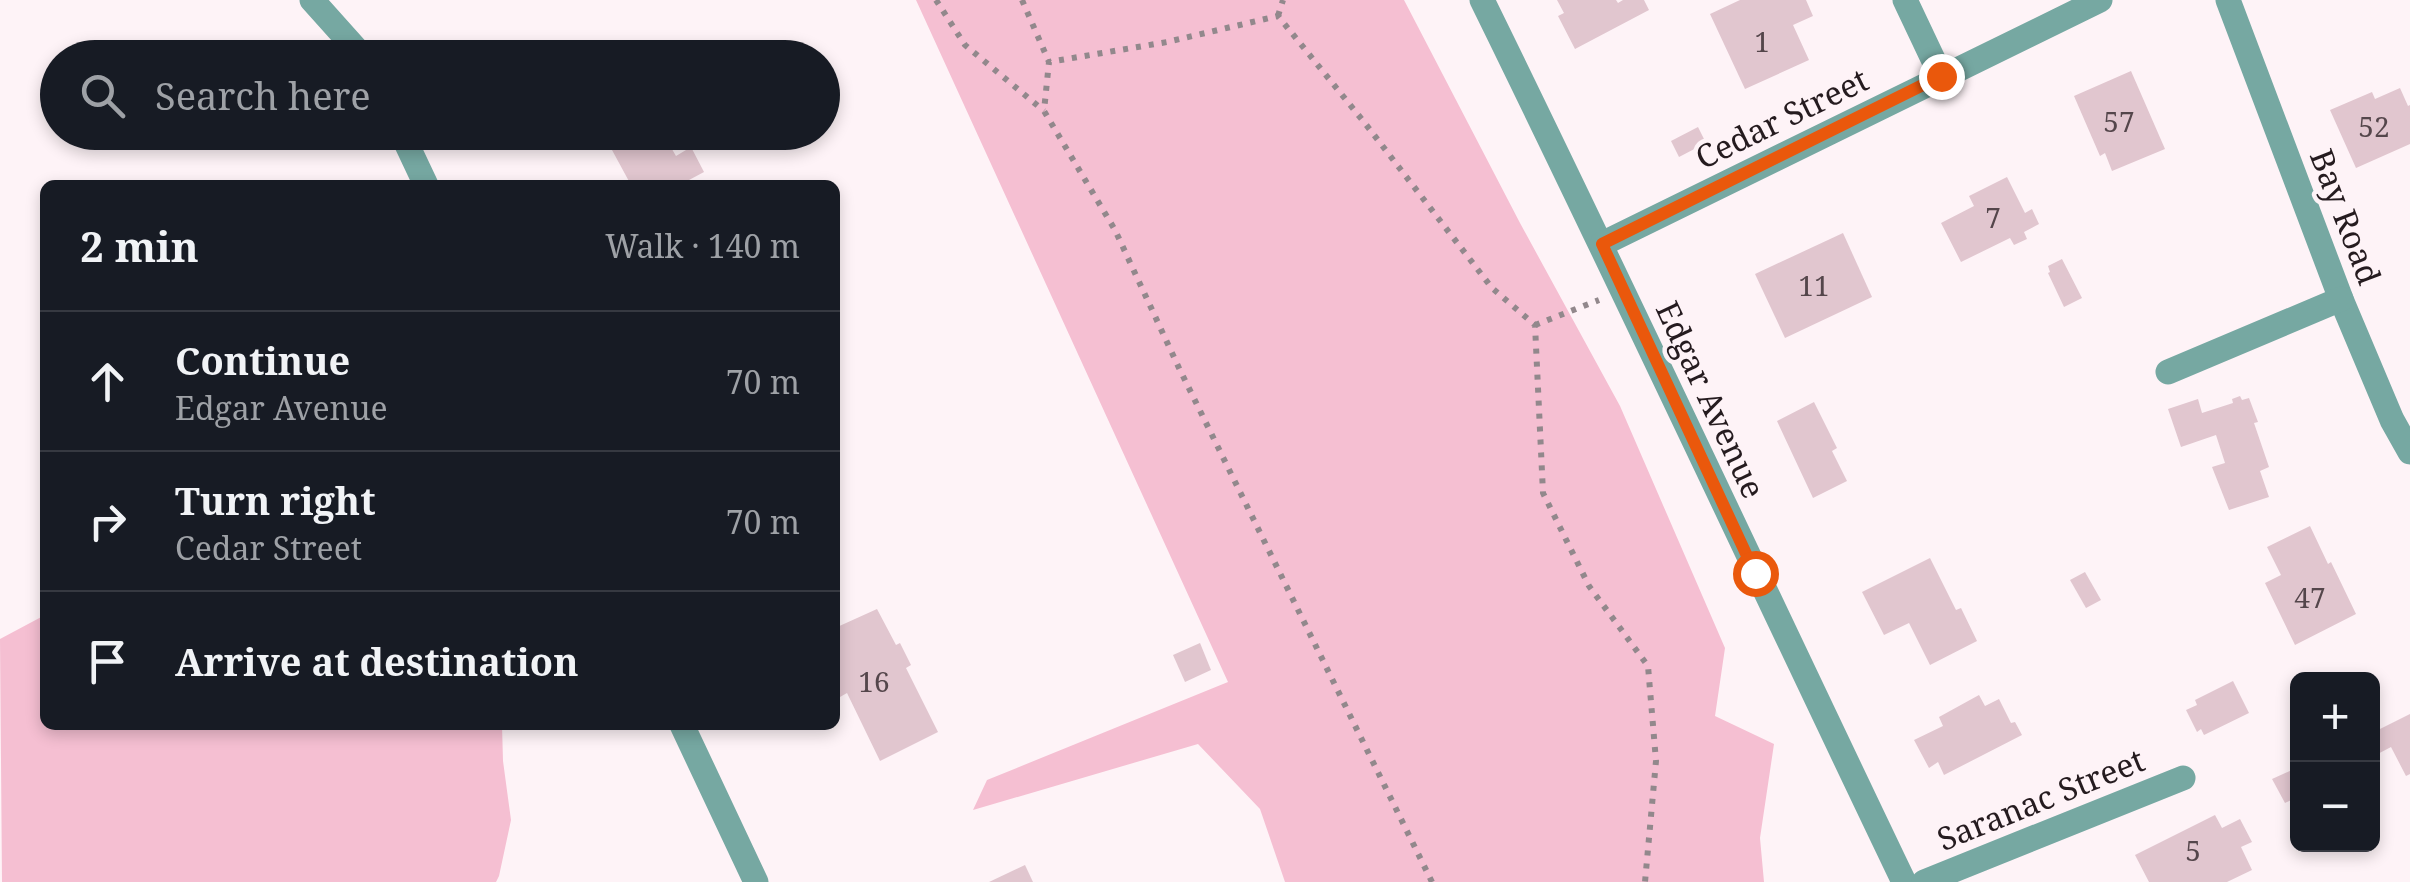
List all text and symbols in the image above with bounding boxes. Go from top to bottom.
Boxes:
house number: 1 [1754,22,1770,60]
search box [40,40,840,150]
route end [1919,54,1965,100]
street label: Cedar Street [1688,57,1875,178]
icon: search [75,68,130,123]
text: Search here [155,69,371,121]
house number: 57 [2103,102,2135,140]
house number: 52 [2358,107,2390,145]
street label: Bay Road [2301,143,2392,291]
house number: 7 [1985,198,2001,236]
text: 2 min [80,217,199,274]
text: Walk · 140 m [605,224,800,267]
house number: 11 [1798,266,1830,304]
street label: Edgar Avenue [1647,294,1776,505]
text: Continue [175,334,350,386]
icon: ahead [80,354,135,409]
text: 70 m [726,360,800,403]
text: Edgar Avenue [175,386,388,429]
text: Turn right [175,474,376,526]
icon: right [80,494,135,549]
text: 70 m [726,500,800,543]
text: Cedar Street [175,526,362,569]
route start [1733,551,1779,597]
house number: 47 [2294,578,2326,616]
icon: arrive [80,634,135,689]
text: Arrive at destination [175,635,579,687]
house number: 16 [858,662,890,700]
map controls [2290,672,2380,852]
button: + [2290,672,2380,762]
street label: Saranac Street [1930,737,2150,860]
button: − [2290,762,2380,852]
house number: 5 [2185,831,2201,869]

